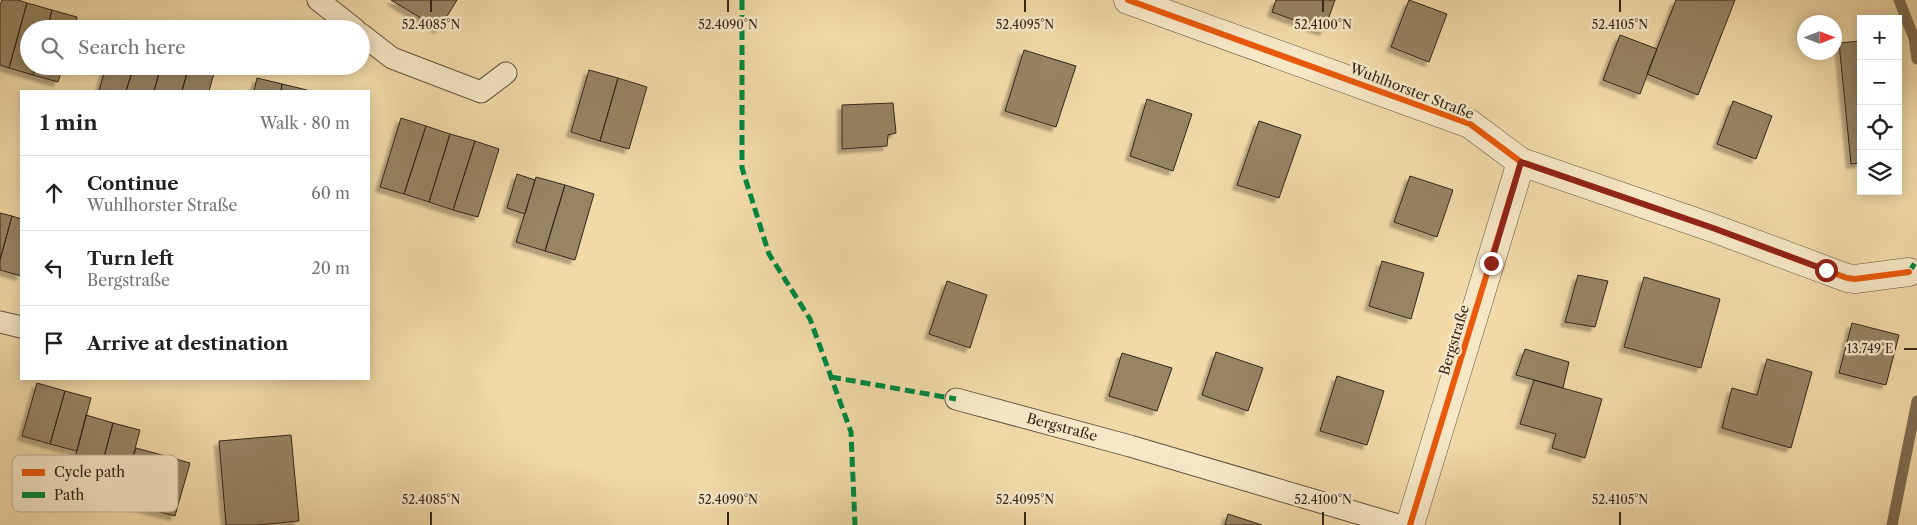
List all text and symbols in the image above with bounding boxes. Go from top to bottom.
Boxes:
north arrow [1797,15,1842,60]
map controls [1857,15,1902,195]
button: + [1857,15,1902,60]
text: 52.4085°N [402,17,460,32]
text: 52.4090°N [698,17,758,32]
text: 52.4095°N [996,17,1054,32]
text: 52.4100°N [1294,17,1352,32]
text: 52.4105°N [1592,17,1648,32]
search box [20,20,370,75]
icon: search [38,34,66,62]
text: Search here [78,36,186,59]
street label: Wuhlhorster Straße [1346,59,1477,123]
button: − [1857,60,1902,105]
button: locate [1857,105,1902,150]
text: 1 min [40,110,98,135]
text: Walk · 80 m [260,113,350,133]
button: layers [1857,150,1902,195]
text: Continue [87,172,179,195]
icon: ahead [40,179,68,207]
text: 60 m [311,183,350,203]
text: Wuhlhorster Straße [87,195,237,215]
text: Turn left [87,247,174,270]
route end [1480,252,1503,275]
icon: left [40,254,68,282]
text: 20 m [311,258,350,278]
route start [1815,259,1838,282]
text: Bergstraße [87,270,170,290]
street label: Bergstraße [1435,303,1473,377]
icon: arrive [40,329,68,357]
text: Arrive at destination [87,332,288,355]
text: 13.749°E [1847,341,1893,356]
street label: Bergstraße [1025,409,1100,445]
legend [12,455,178,512]
text: Cycle path [54,463,125,481]
text: Path [54,486,84,504]
text: 52.4085°N [402,492,460,507]
text: 52.4090°N [698,492,758,507]
text: 52.4095°N [996,492,1054,507]
text: 52.4100°N [1294,492,1352,507]
text: 52.4105°N [1592,492,1648,507]

